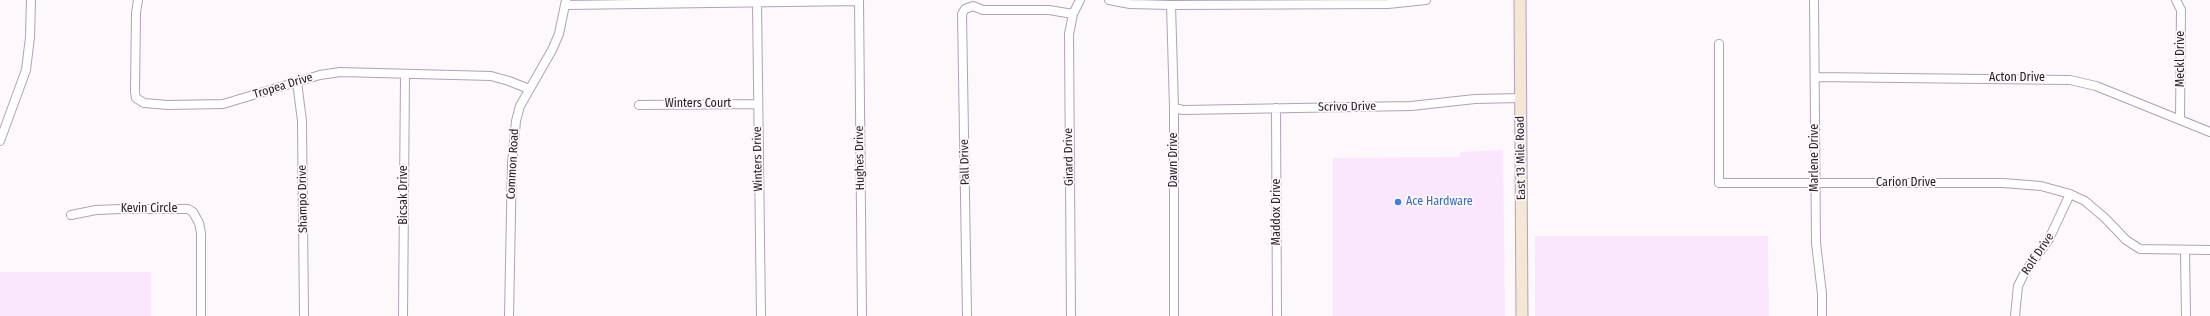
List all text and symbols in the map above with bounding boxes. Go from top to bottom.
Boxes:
street label: Meckl Drive [2174,31,2188,87]
street label: Tropea Drive [251,70,315,102]
street label: Acton Drive [1989,71,2045,85]
street label: Winters Court [665,97,731,111]
street label: Scrivo Drive [1318,99,1376,115]
street label: East 13 Mile Road [1513,116,1529,200]
street label: Marlene Drive [1808,124,1822,192]
street label: Hughes Drive [852,125,868,191]
street label: Winters Drive [750,126,766,192]
street label: Common Road [504,128,522,200]
street label: Girard Drive [1061,128,1077,186]
street label: Dawn Drive [1167,132,1181,188]
street label: Pall Drive [957,139,973,185]
street label: Shampo Drive [295,165,311,233]
street label: Bicsak Drive [397,165,411,225]
street label: Carion Drive [1876,176,1936,190]
street label: Maddox Drive [1270,179,1284,245]
place label: Ace Hardware [1406,195,1473,209]
marker: Ace Hardware [1393,197,1403,207]
street label: Kevin Circle [121,202,177,216]
street label: Rolf Drive [2019,230,2057,278]

